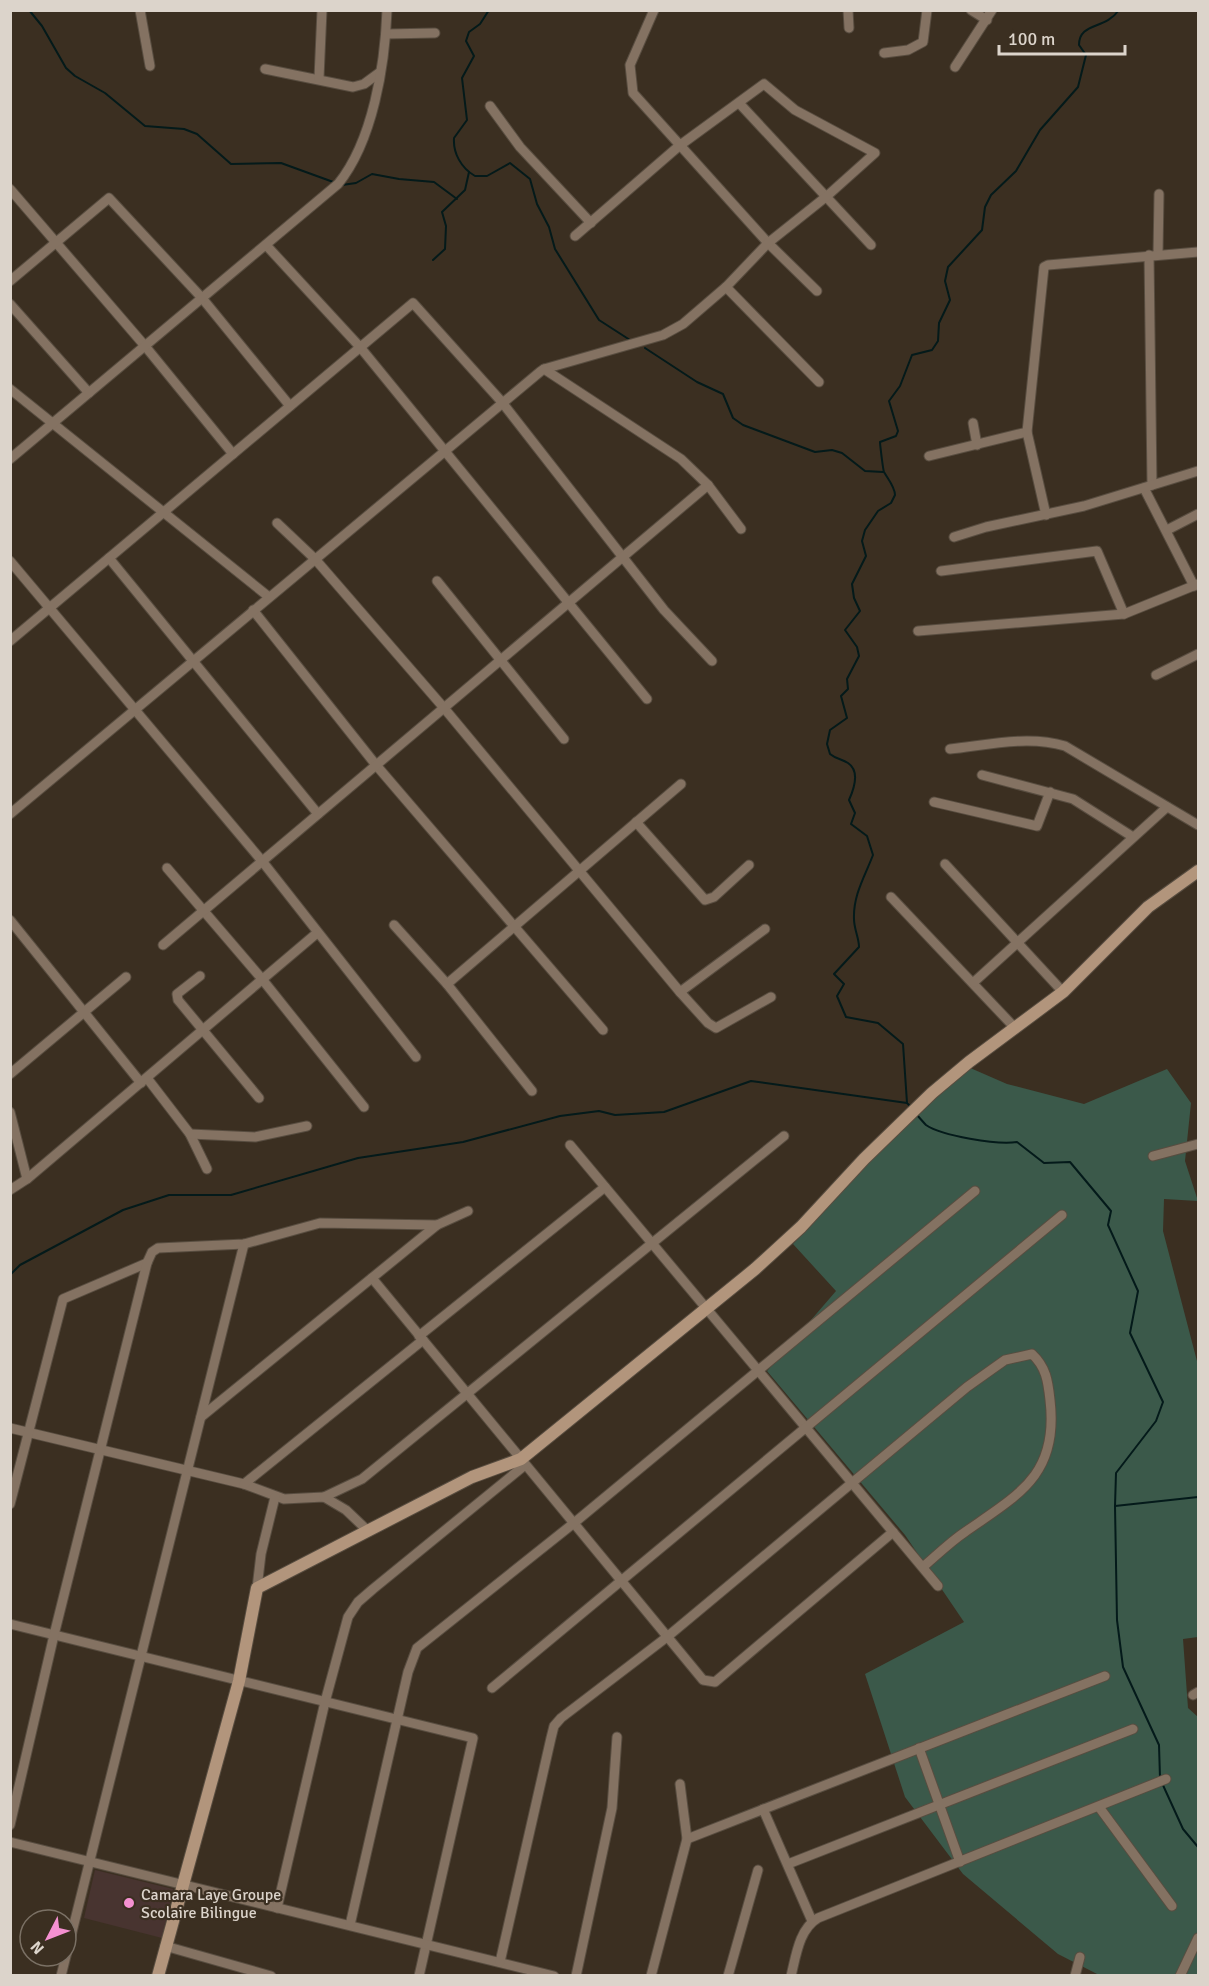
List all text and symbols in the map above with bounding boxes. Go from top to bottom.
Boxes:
scale bar [999,18,1125,56]
text: 100 m [1008,28,1055,50]
place label: Camara Laye Groupe Scolaire Bilingue [141,1885,281,1923]
marker: Camara Laye Groupe Scolaire Bilingue [122,1896,136,1910]
north arrow [18,1908,78,1968]
text: N [26,1937,49,1958]

